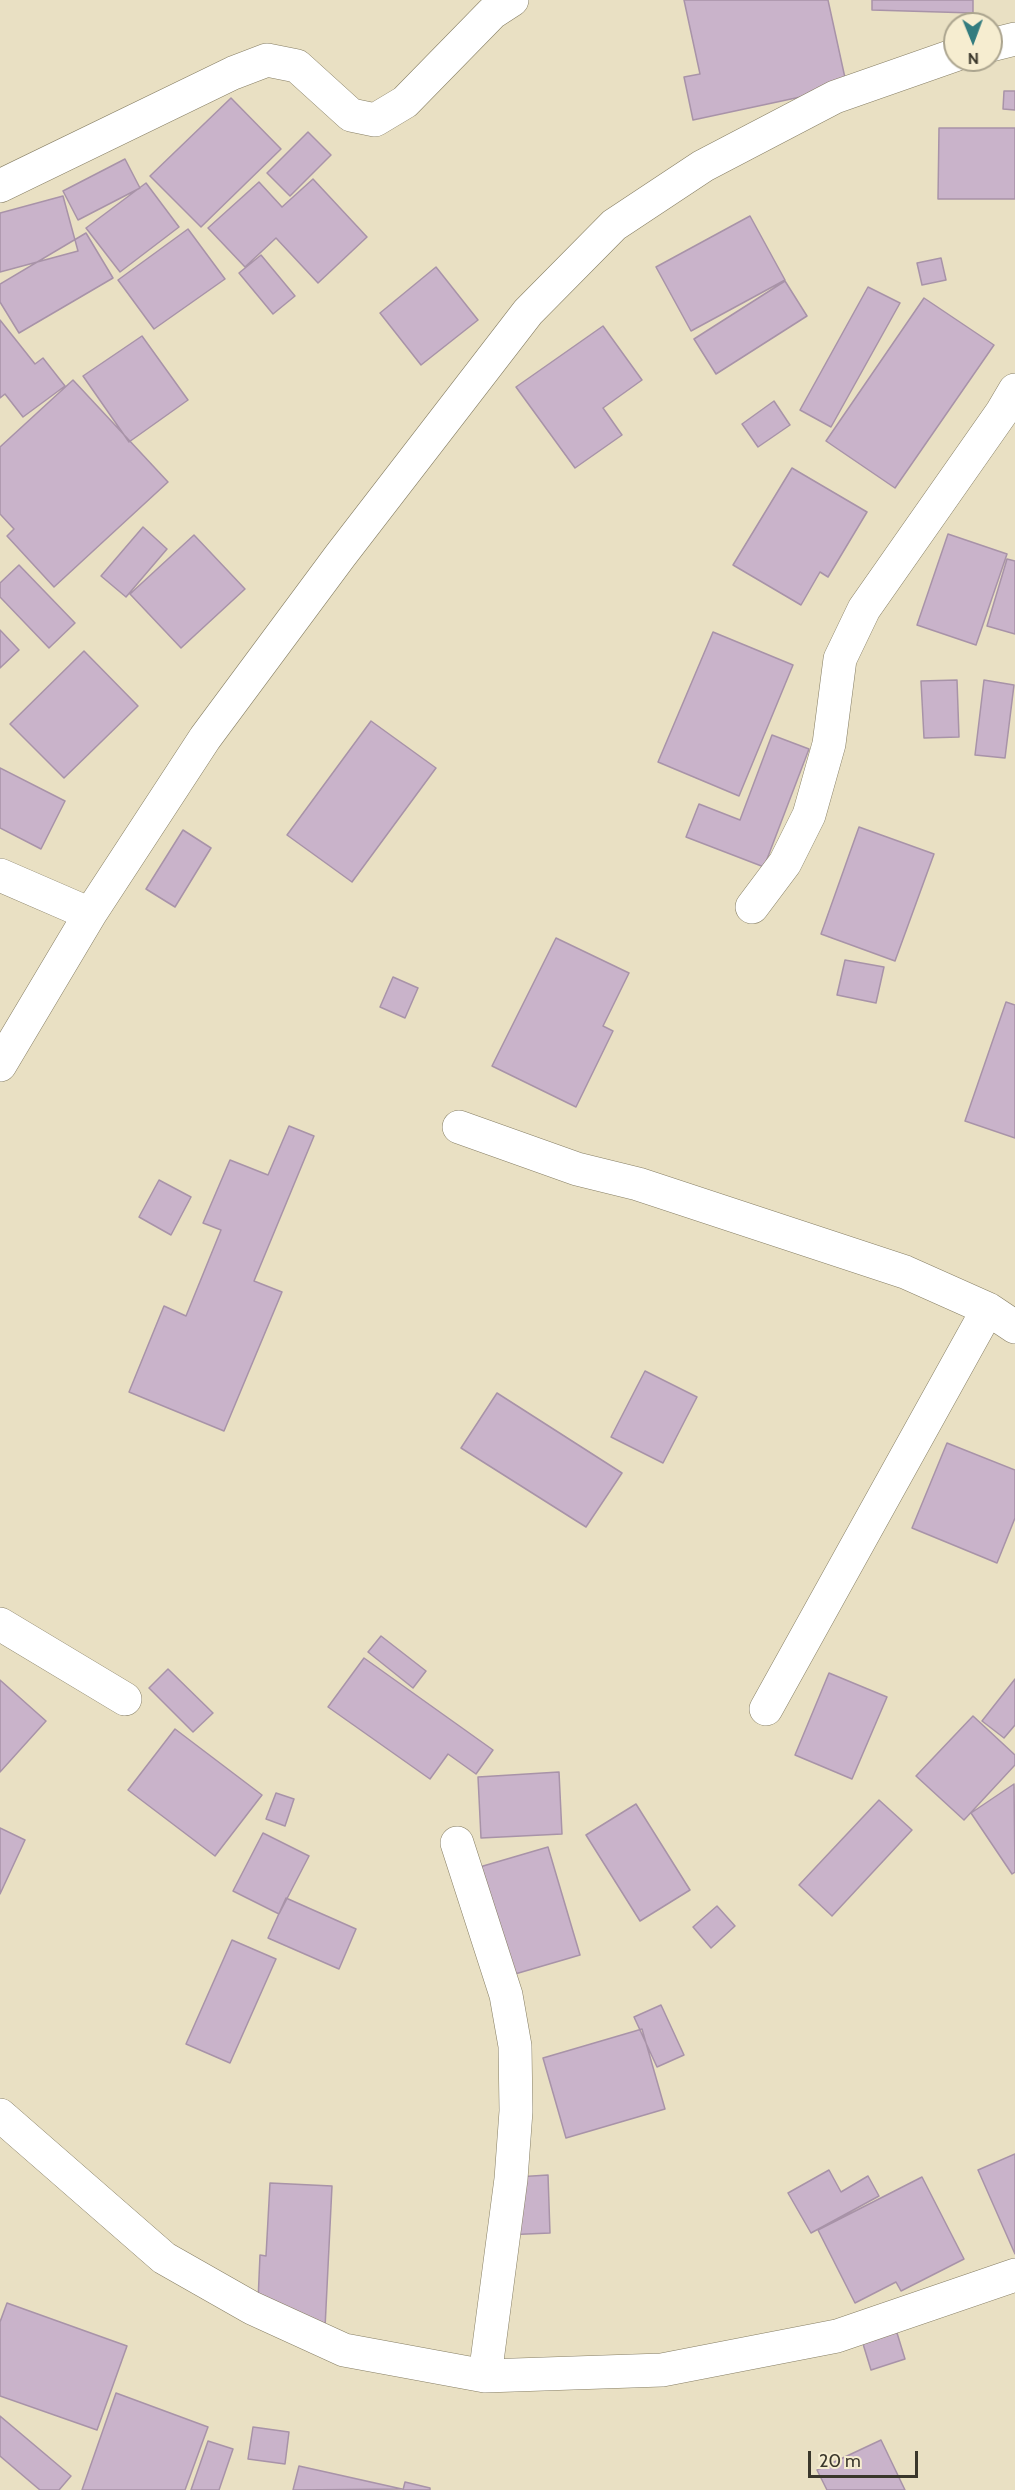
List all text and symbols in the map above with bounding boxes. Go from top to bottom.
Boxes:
north arrow [943,12,1003,72]
text: N [967,49,979,68]
scale bar [811,2439,920,2477]
text: 20 m [819,2450,861,2472]

